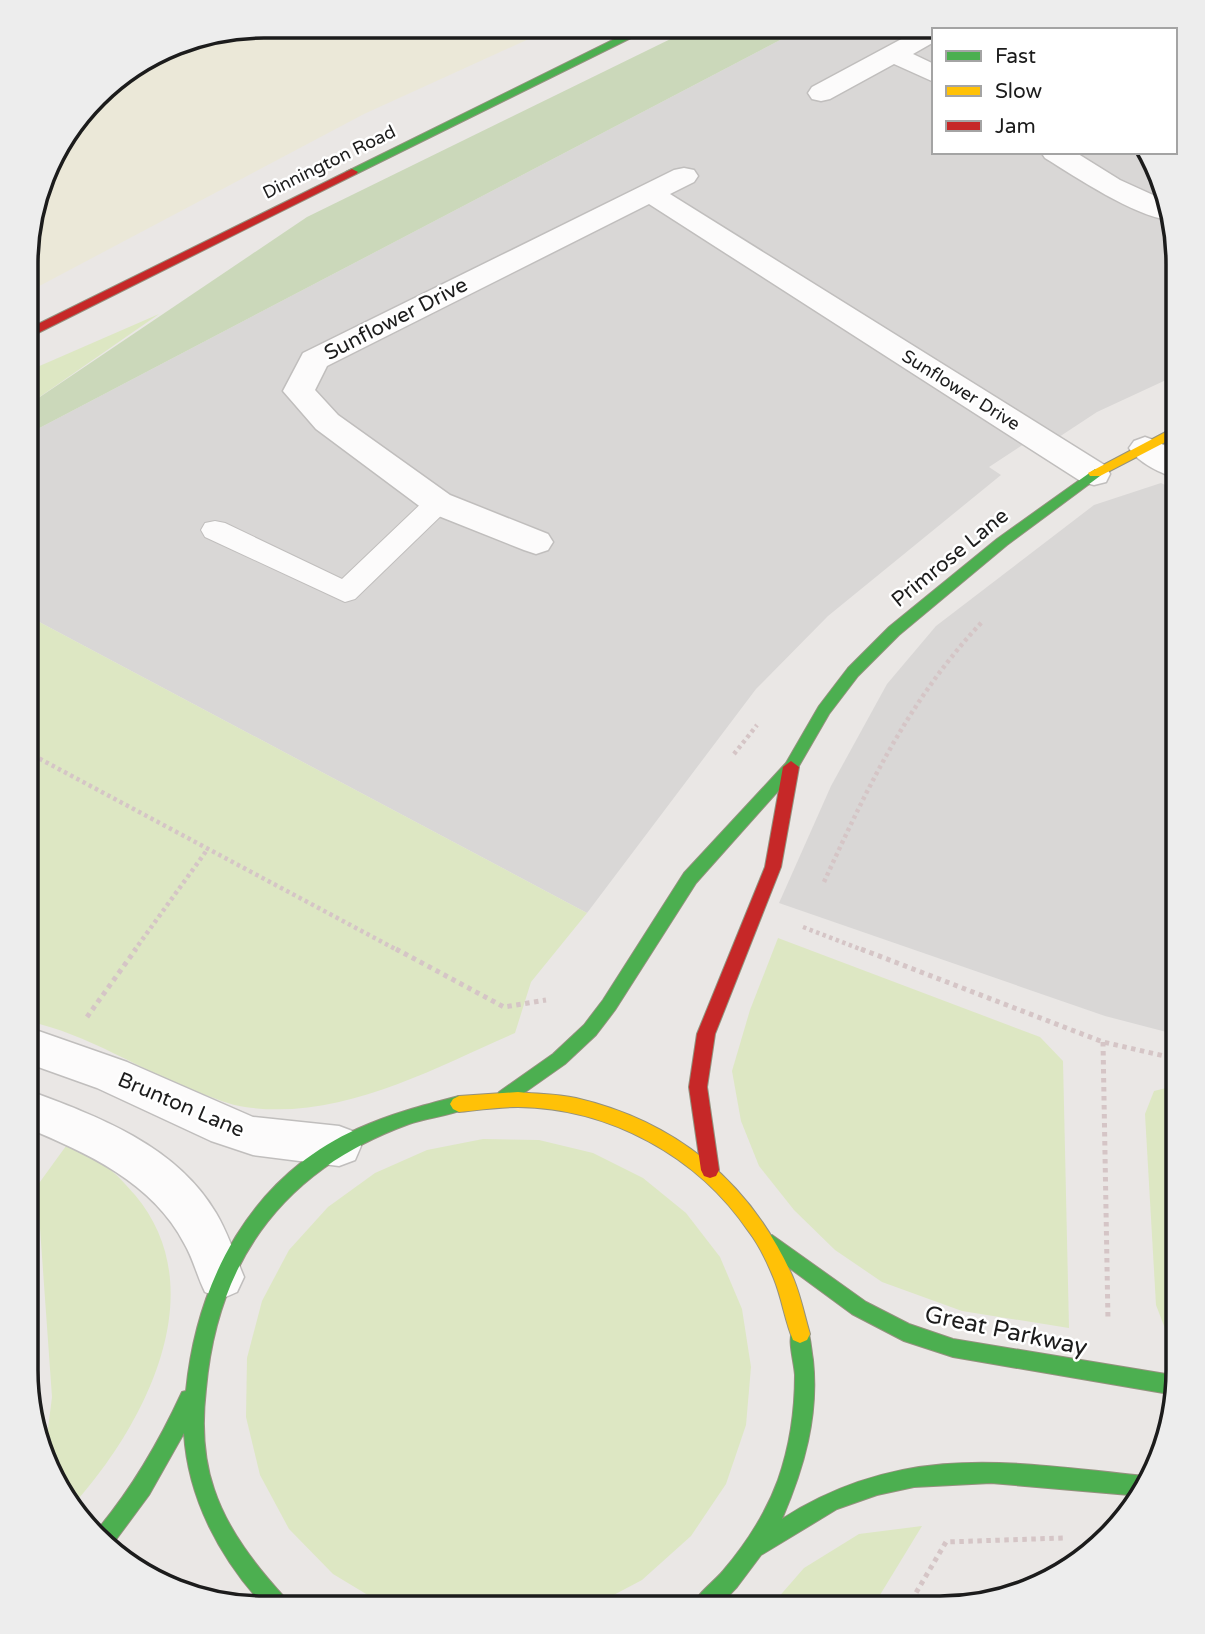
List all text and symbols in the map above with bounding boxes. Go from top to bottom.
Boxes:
legend [932,28,1177,154]
text: Fast [995,44,1036,69]
text: Slow [995,79,1043,104]
text: Jam [995,114,1036,139]
street label: Dinnington Road [259,120,399,204]
street label: Sunflower Drive [320,272,472,366]
street label: Sunflower Drive [898,345,1024,435]
street label: Primrose Lane [887,503,1014,613]
street label: Brunton Lane [114,1067,248,1143]
street label: Great Parkway [922,1300,1090,1362]

